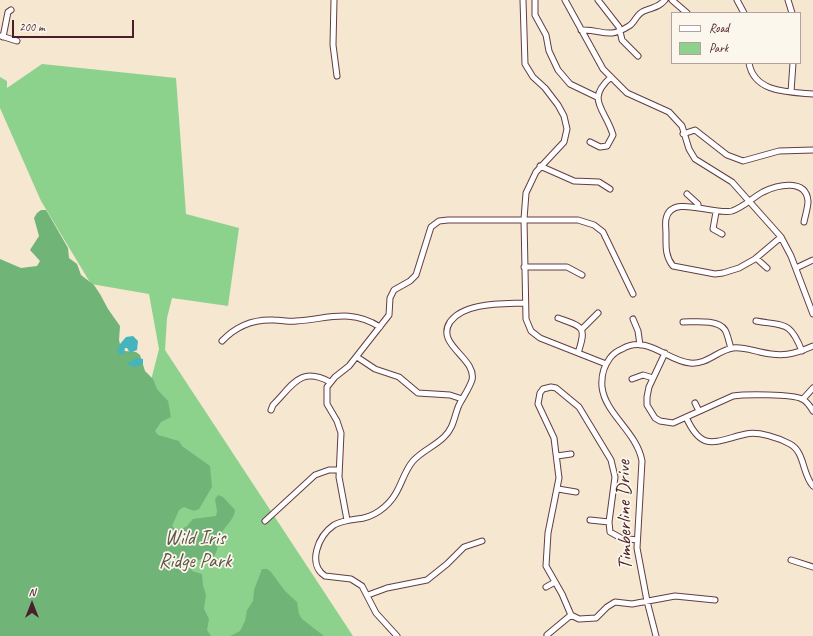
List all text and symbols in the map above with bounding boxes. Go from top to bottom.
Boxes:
scale bar [14,12,136,38]
legend [671,12,801,64]
text: 200 m [19,19,45,35]
text: Road [709,20,729,36]
text: Park [709,40,728,56]
street label: Timberline Drive [612,460,638,570]
park label: Wild Iris Ridge Park [159,527,231,574]
north arrow [12,584,52,624]
text: N [29,585,35,599]

